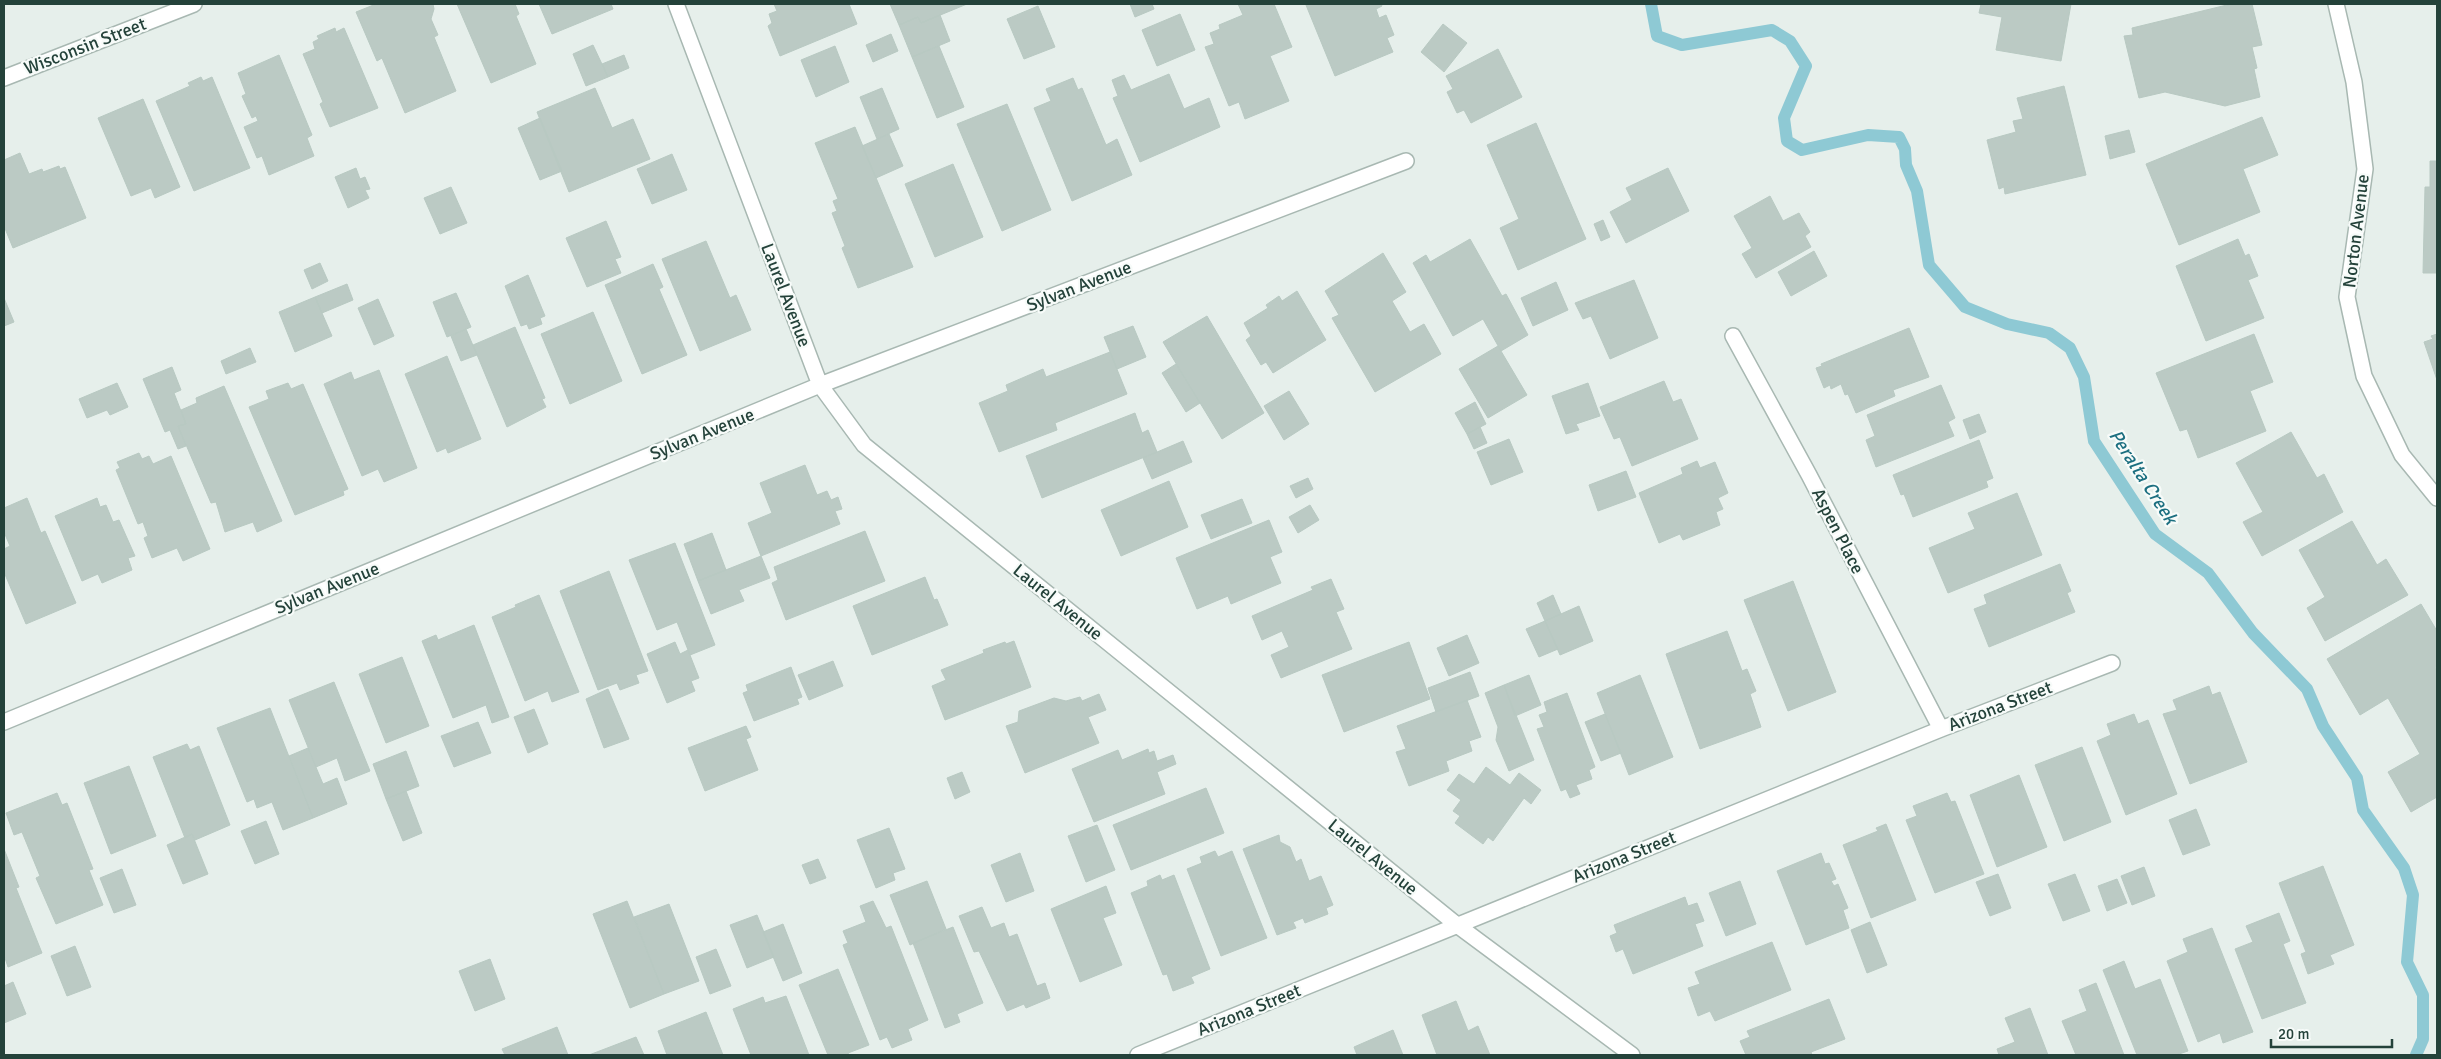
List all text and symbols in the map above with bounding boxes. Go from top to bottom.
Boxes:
street label: Wisconsin Street [21,13,149,79]
street label: Norton Avenue [2338,173,2374,289]
street label: Laurel Avenue [756,240,816,350]
street label: Sylvan Avenue [1023,256,1135,316]
street label: Sylvan Avenue [647,403,757,465]
water label: Peralta Creek [2103,425,2183,530]
street label: Aspen Place [1807,484,1869,578]
street label: Sylvan Avenue [272,557,382,619]
street label: Laurel Avenue [1009,559,1107,645]
street label: Arizona Street [1945,676,2055,736]
street label: Laurel Avenue [1324,814,1422,900]
street label: Arizona Street [1569,826,1679,888]
street label: Arizona Street [1194,979,1304,1041]
scale bar [2271,1016,2392,1048]
text: 20 m [2278,1025,2309,1043]

